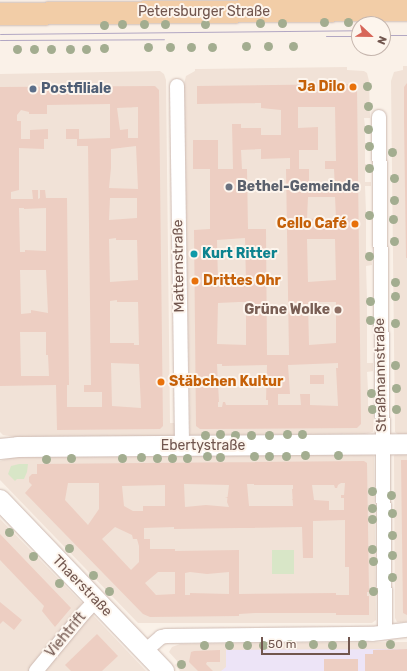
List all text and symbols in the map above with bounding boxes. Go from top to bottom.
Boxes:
street label: Petersburger Straße [138,4,270,20]
north arrow [351,16,391,56]
text: N [374,34,389,46]
place label: Ja Dilo [298,79,345,95]
place label: Postfiliale [41,81,111,97]
marker: Ja Dilo [348,82,358,92]
marker: Postfiliale [28,84,38,94]
place label: Bethel-Gemeinde [237,179,359,195]
marker: Bethel-Gemeinde [224,182,234,192]
place label: Cello Café [277,216,347,232]
street label: Matternstraße [170,219,188,313]
marker: Cello Café [350,219,360,229]
place label: Kurt Ritter [202,246,277,262]
marker: Kurt Ritter [189,249,199,259]
place label: Drittes Ohr [203,273,281,289]
marker: Drittes Ohr [190,276,200,286]
place label: Grüne Wolke [244,302,330,318]
marker: Grüne Wolke [333,305,343,315]
street label: Straßmannstraße [372,318,390,432]
place label: Stäbchen Kultur [169,374,283,390]
marker: Stäbchen Kultur [156,377,166,387]
street label: Ebertystraße [161,438,245,454]
street label: Thaerstraße [49,552,115,620]
street label: Viehtrift [42,609,90,661]
scale bar [263,629,352,655]
text: 50 m [268,637,296,651]

